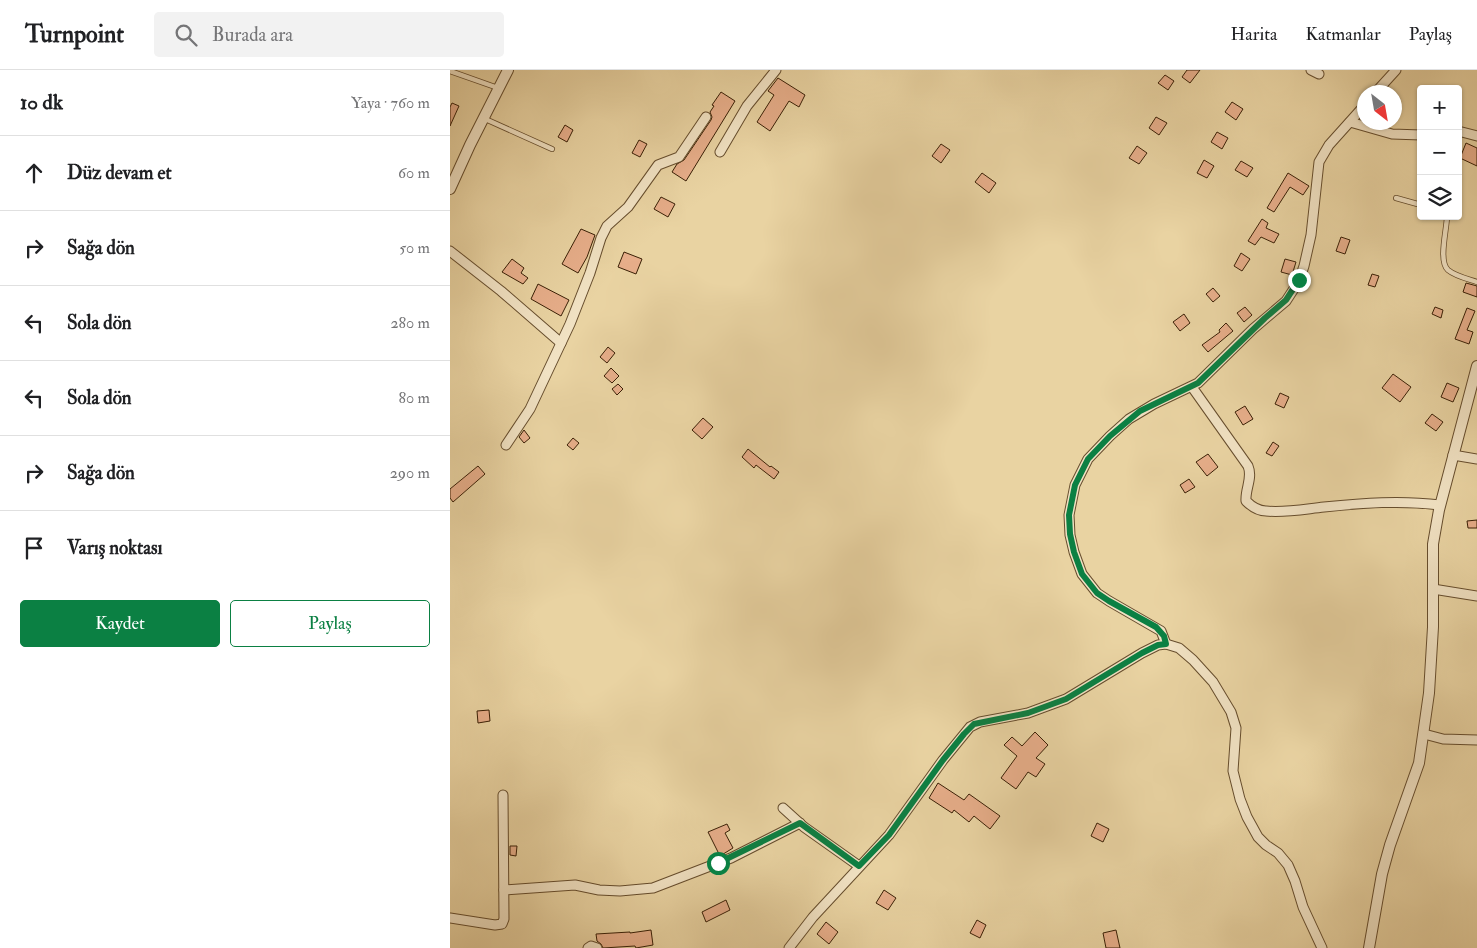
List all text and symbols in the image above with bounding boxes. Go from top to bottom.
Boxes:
search box [154,12,504,57]
text: Turnpoint [25,19,124,50]
icon: search [172,21,200,49]
text: Burada ara [212,23,293,47]
text: Harita [1231,23,1277,46]
text: Katmanlar [1305,23,1381,46]
text: Paylaş [1409,23,1452,46]
north arrow [1357,85,1402,130]
map controls [1417,85,1462,220]
button: + [1417,85,1462,130]
text: 10 dk [20,89,63,116]
text: Yaya · 760 m [351,93,430,113]
button: − [1417,130,1462,175]
icon: ahead [20,159,48,187]
text: Düz devam et [67,161,172,185]
text: 60 m [398,163,430,183]
button: layers [1417,175,1462,220]
icon: right [20,234,48,262]
text: Sağa dön [67,236,135,260]
text: 50 m [399,238,430,258]
route end [1288,269,1311,292]
icon: left [20,309,48,337]
text: Sola dön [67,311,132,335]
text: 280 m [390,313,430,333]
icon: left [20,384,48,412]
text: Sola dön [67,386,132,410]
text: 80 m [399,388,430,408]
icon: right [20,459,48,487]
text: Sağa dön [67,461,135,485]
text: 290 m [390,463,430,483]
icon: arrive [20,534,48,562]
text: Varış noktası [67,536,163,560]
button: Kaydet [20,600,220,647]
button: Paylaş [230,600,430,647]
route start [707,852,730,875]

